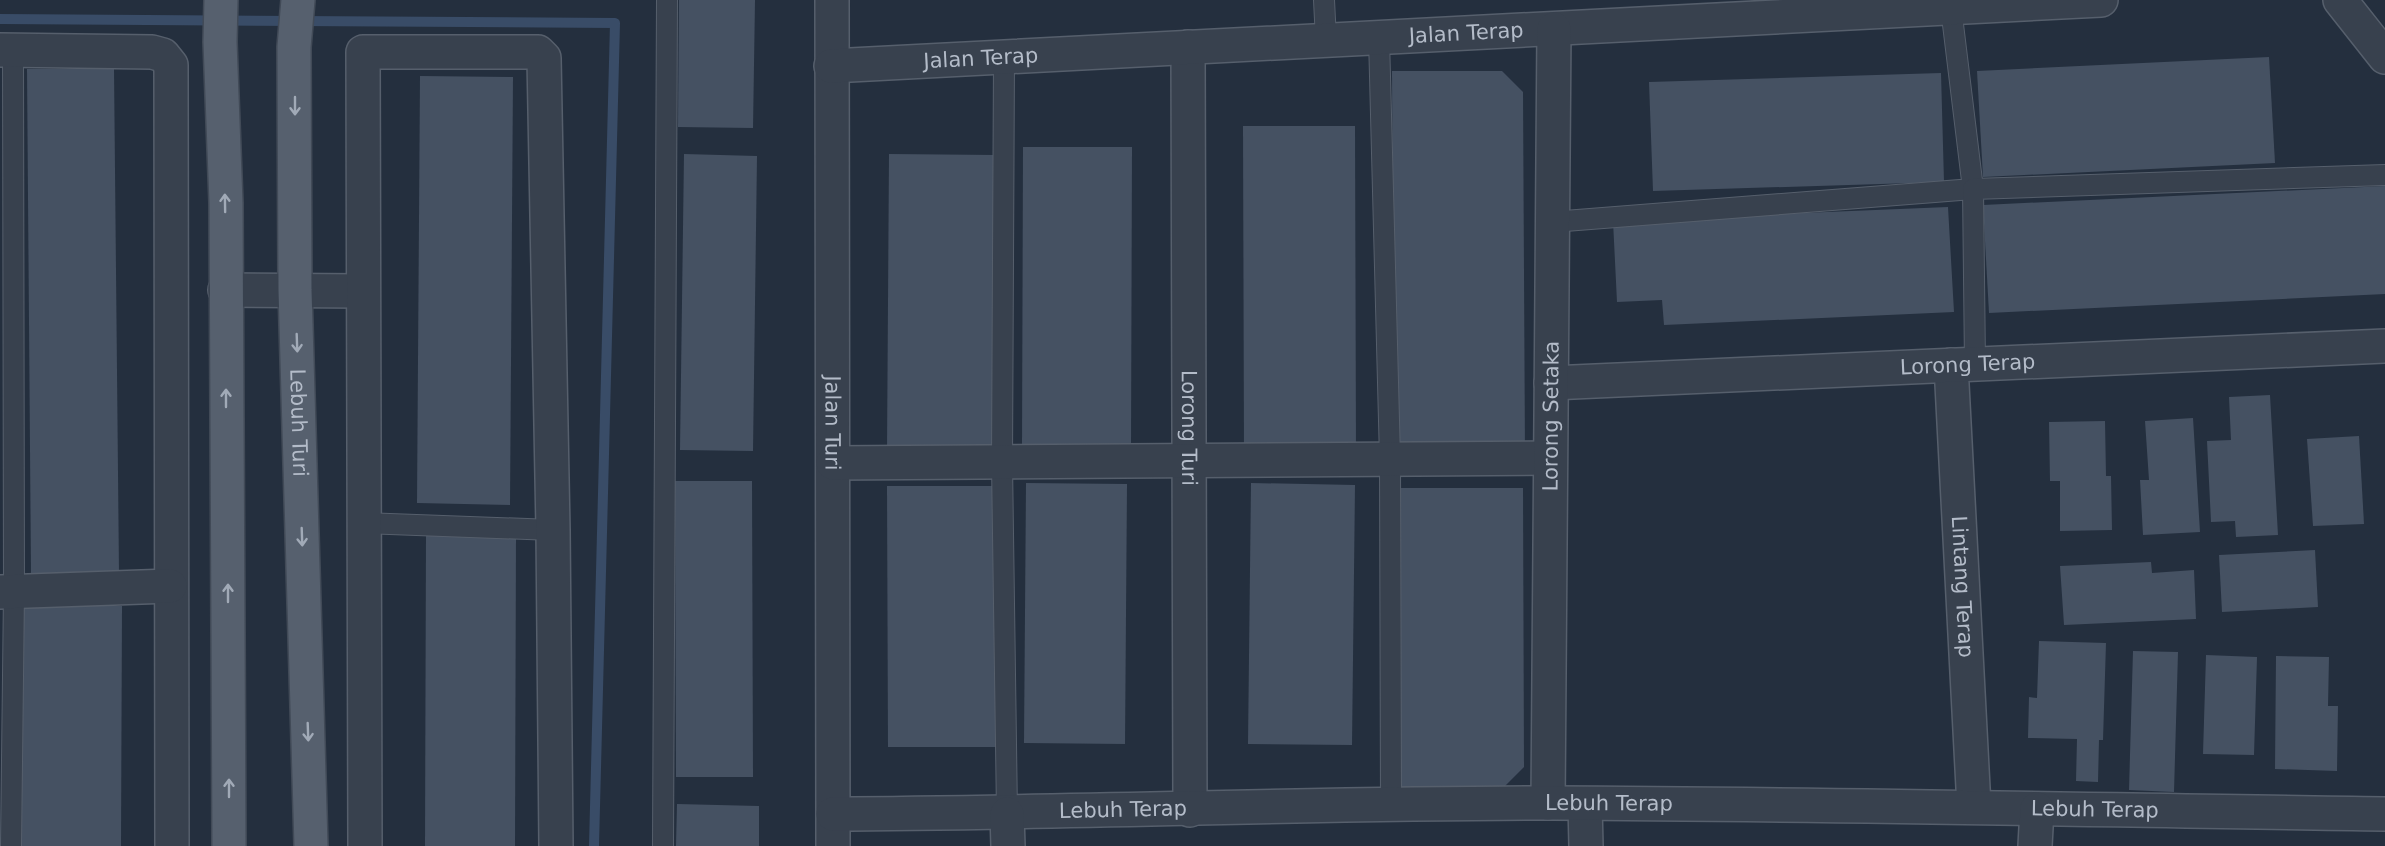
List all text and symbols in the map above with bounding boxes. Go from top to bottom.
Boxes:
street label: Jalan Terap [1406,18,1524,48]
street label: Jalan Terap [921,43,1039,73]
one-way arrow [289,95,301,115]
one-way arrow [220,193,231,213]
one-way arrow [291,332,302,352]
street label: Lorong Setaka [1538,341,1564,491]
street label: Lorong Terap [1899,350,2036,380]
street label: Lebuh Turi [285,368,312,477]
street label: Lorong Turi [1177,370,1201,486]
street label: Jalan Turi [820,373,845,471]
one-way arrow [220,388,232,408]
street label: Lintang Terap [1947,515,1978,658]
one-way arrow [297,527,308,547]
one-way arrow [222,583,234,603]
one-way arrow [302,722,313,742]
one-way arrow [223,778,235,798]
street label: Lebuh Terap [1545,791,1673,816]
street label: Lebuh Terap [1059,796,1187,823]
street label: Lebuh Terap [2031,796,2159,822]

